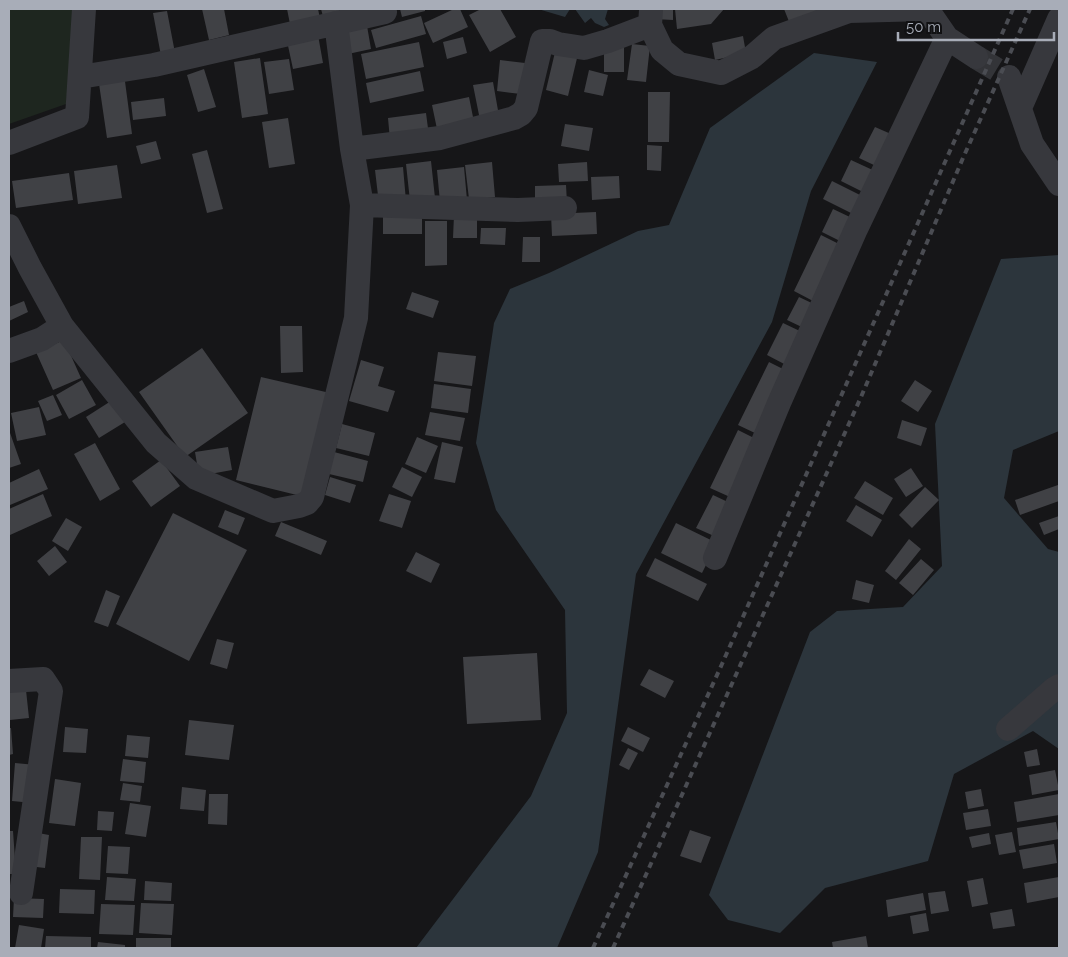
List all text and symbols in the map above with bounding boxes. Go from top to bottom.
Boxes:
scale bar [898,10,1054,42]
text: 50 m [906,18,941,36]

